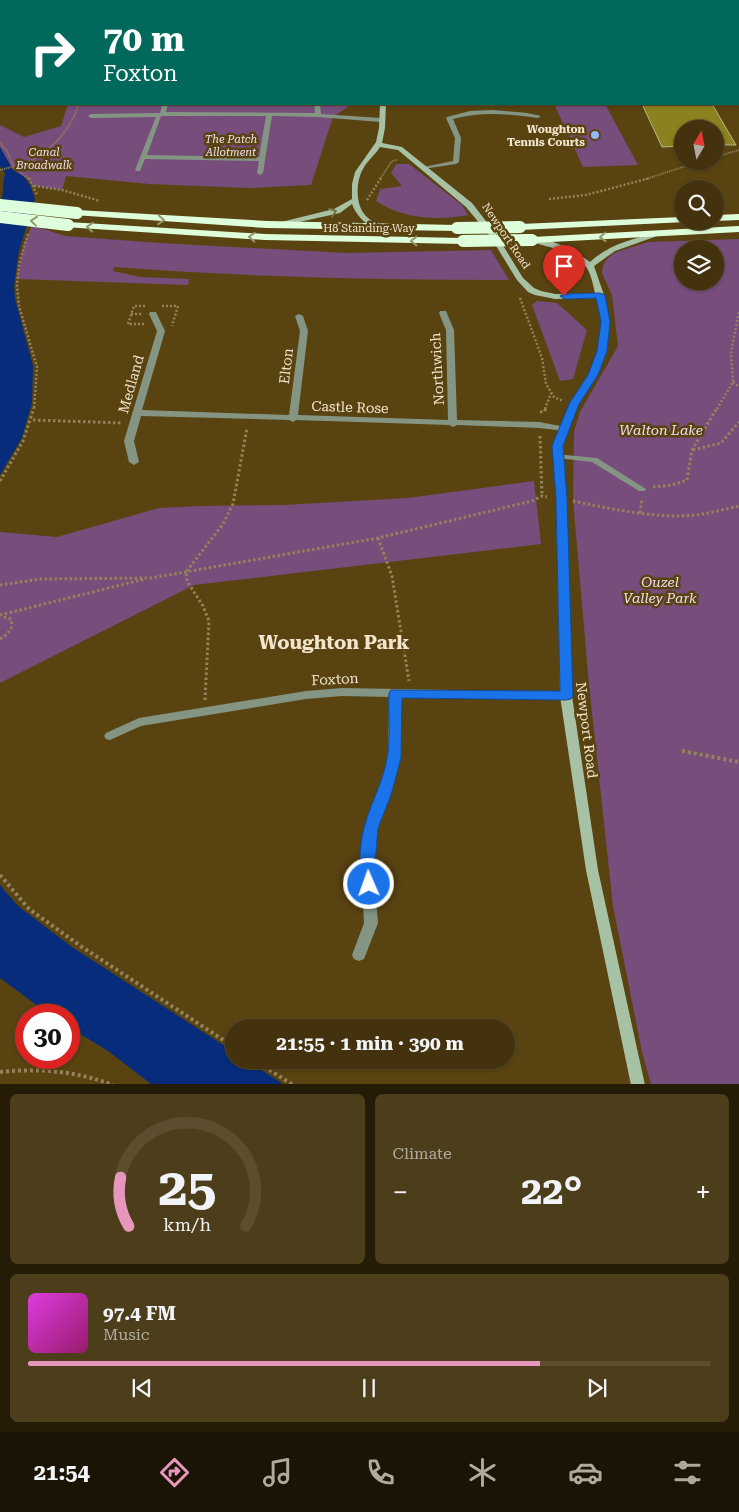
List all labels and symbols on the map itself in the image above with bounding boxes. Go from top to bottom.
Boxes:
north arrow [674,120,724,170]
place label: Woughton Tennis Courts [507,123,586,149]
marker: Woughton Tennis Courts [589,129,601,141]
park label: The Patch Allotment [205,133,258,159]
park label: Canal Broadwalk [15,146,72,172]
street label: Newport Road [479,201,533,271]
one-way arrow [328,208,336,218]
one-way arrow [157,214,165,225]
one-way arrow [30,216,38,227]
one-way arrow [85,221,93,232]
street label: H8 Standing Way [323,222,415,235]
one-way arrow [247,232,255,243]
one-way arrow [599,232,607,243]
one-way arrow [410,236,418,246]
pin [543,245,585,296]
street label: Northwich [427,332,447,406]
street label: Elton [276,347,296,385]
street label: Medland [115,353,147,415]
street label: Castle Rose [311,398,389,416]
park label: Walton Lake [619,422,703,438]
park label: Ouzel Valley Park [623,574,697,606]
district label: Woughton Park [259,631,409,654]
street label: Foxton [311,670,359,688]
street label: Newport Road [573,681,601,779]
position arrow [342,857,394,909]
speed limit sign: 30 [15,1004,80,1069]

